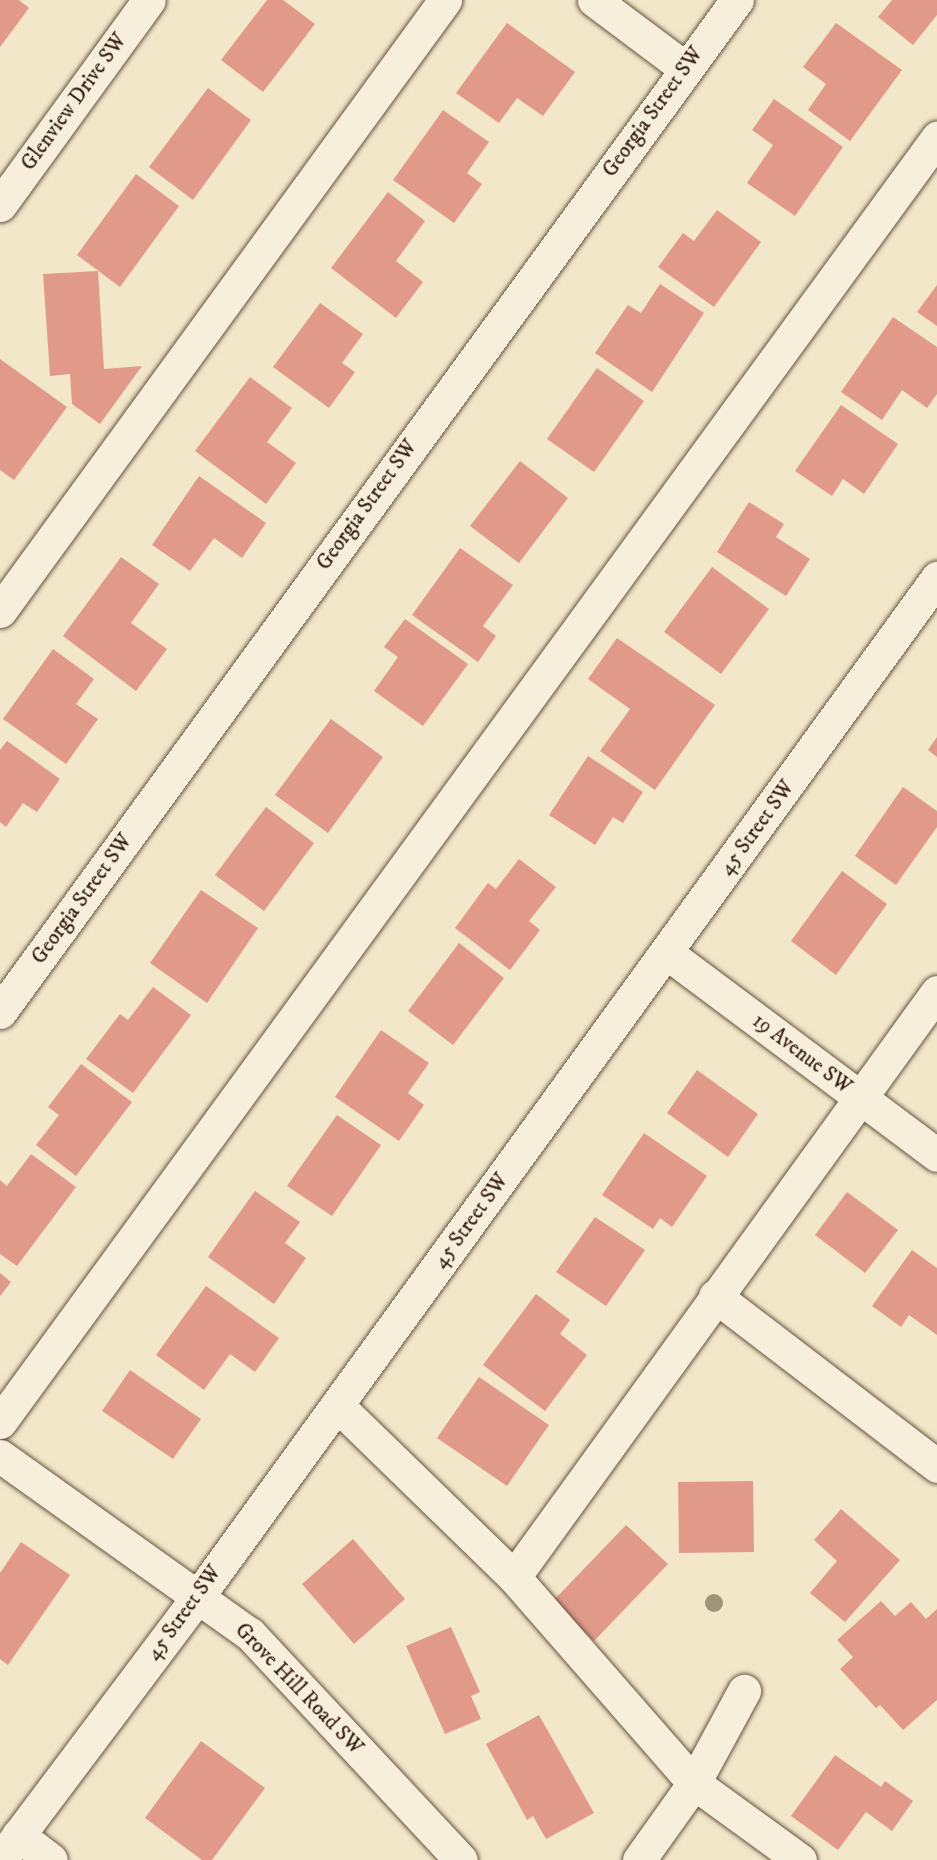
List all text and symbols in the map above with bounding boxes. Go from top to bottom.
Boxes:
street label: Glenview Drive SW [16,29,132,175]
street label: Georgia Street SW [597,42,709,182]
street label: Georgia Street SW [311,435,423,575]
street label: 45 Street SW [714,776,800,880]
street label: Georgia Street SW [26,829,138,969]
street label: 19 Avenue SW [747,1008,857,1100]
street label: 45 Street SW [428,1169,514,1273]
street label: 45 Street SW [141,1561,227,1665]
street label: Grove Hill Road SW [230,1618,368,1760]

